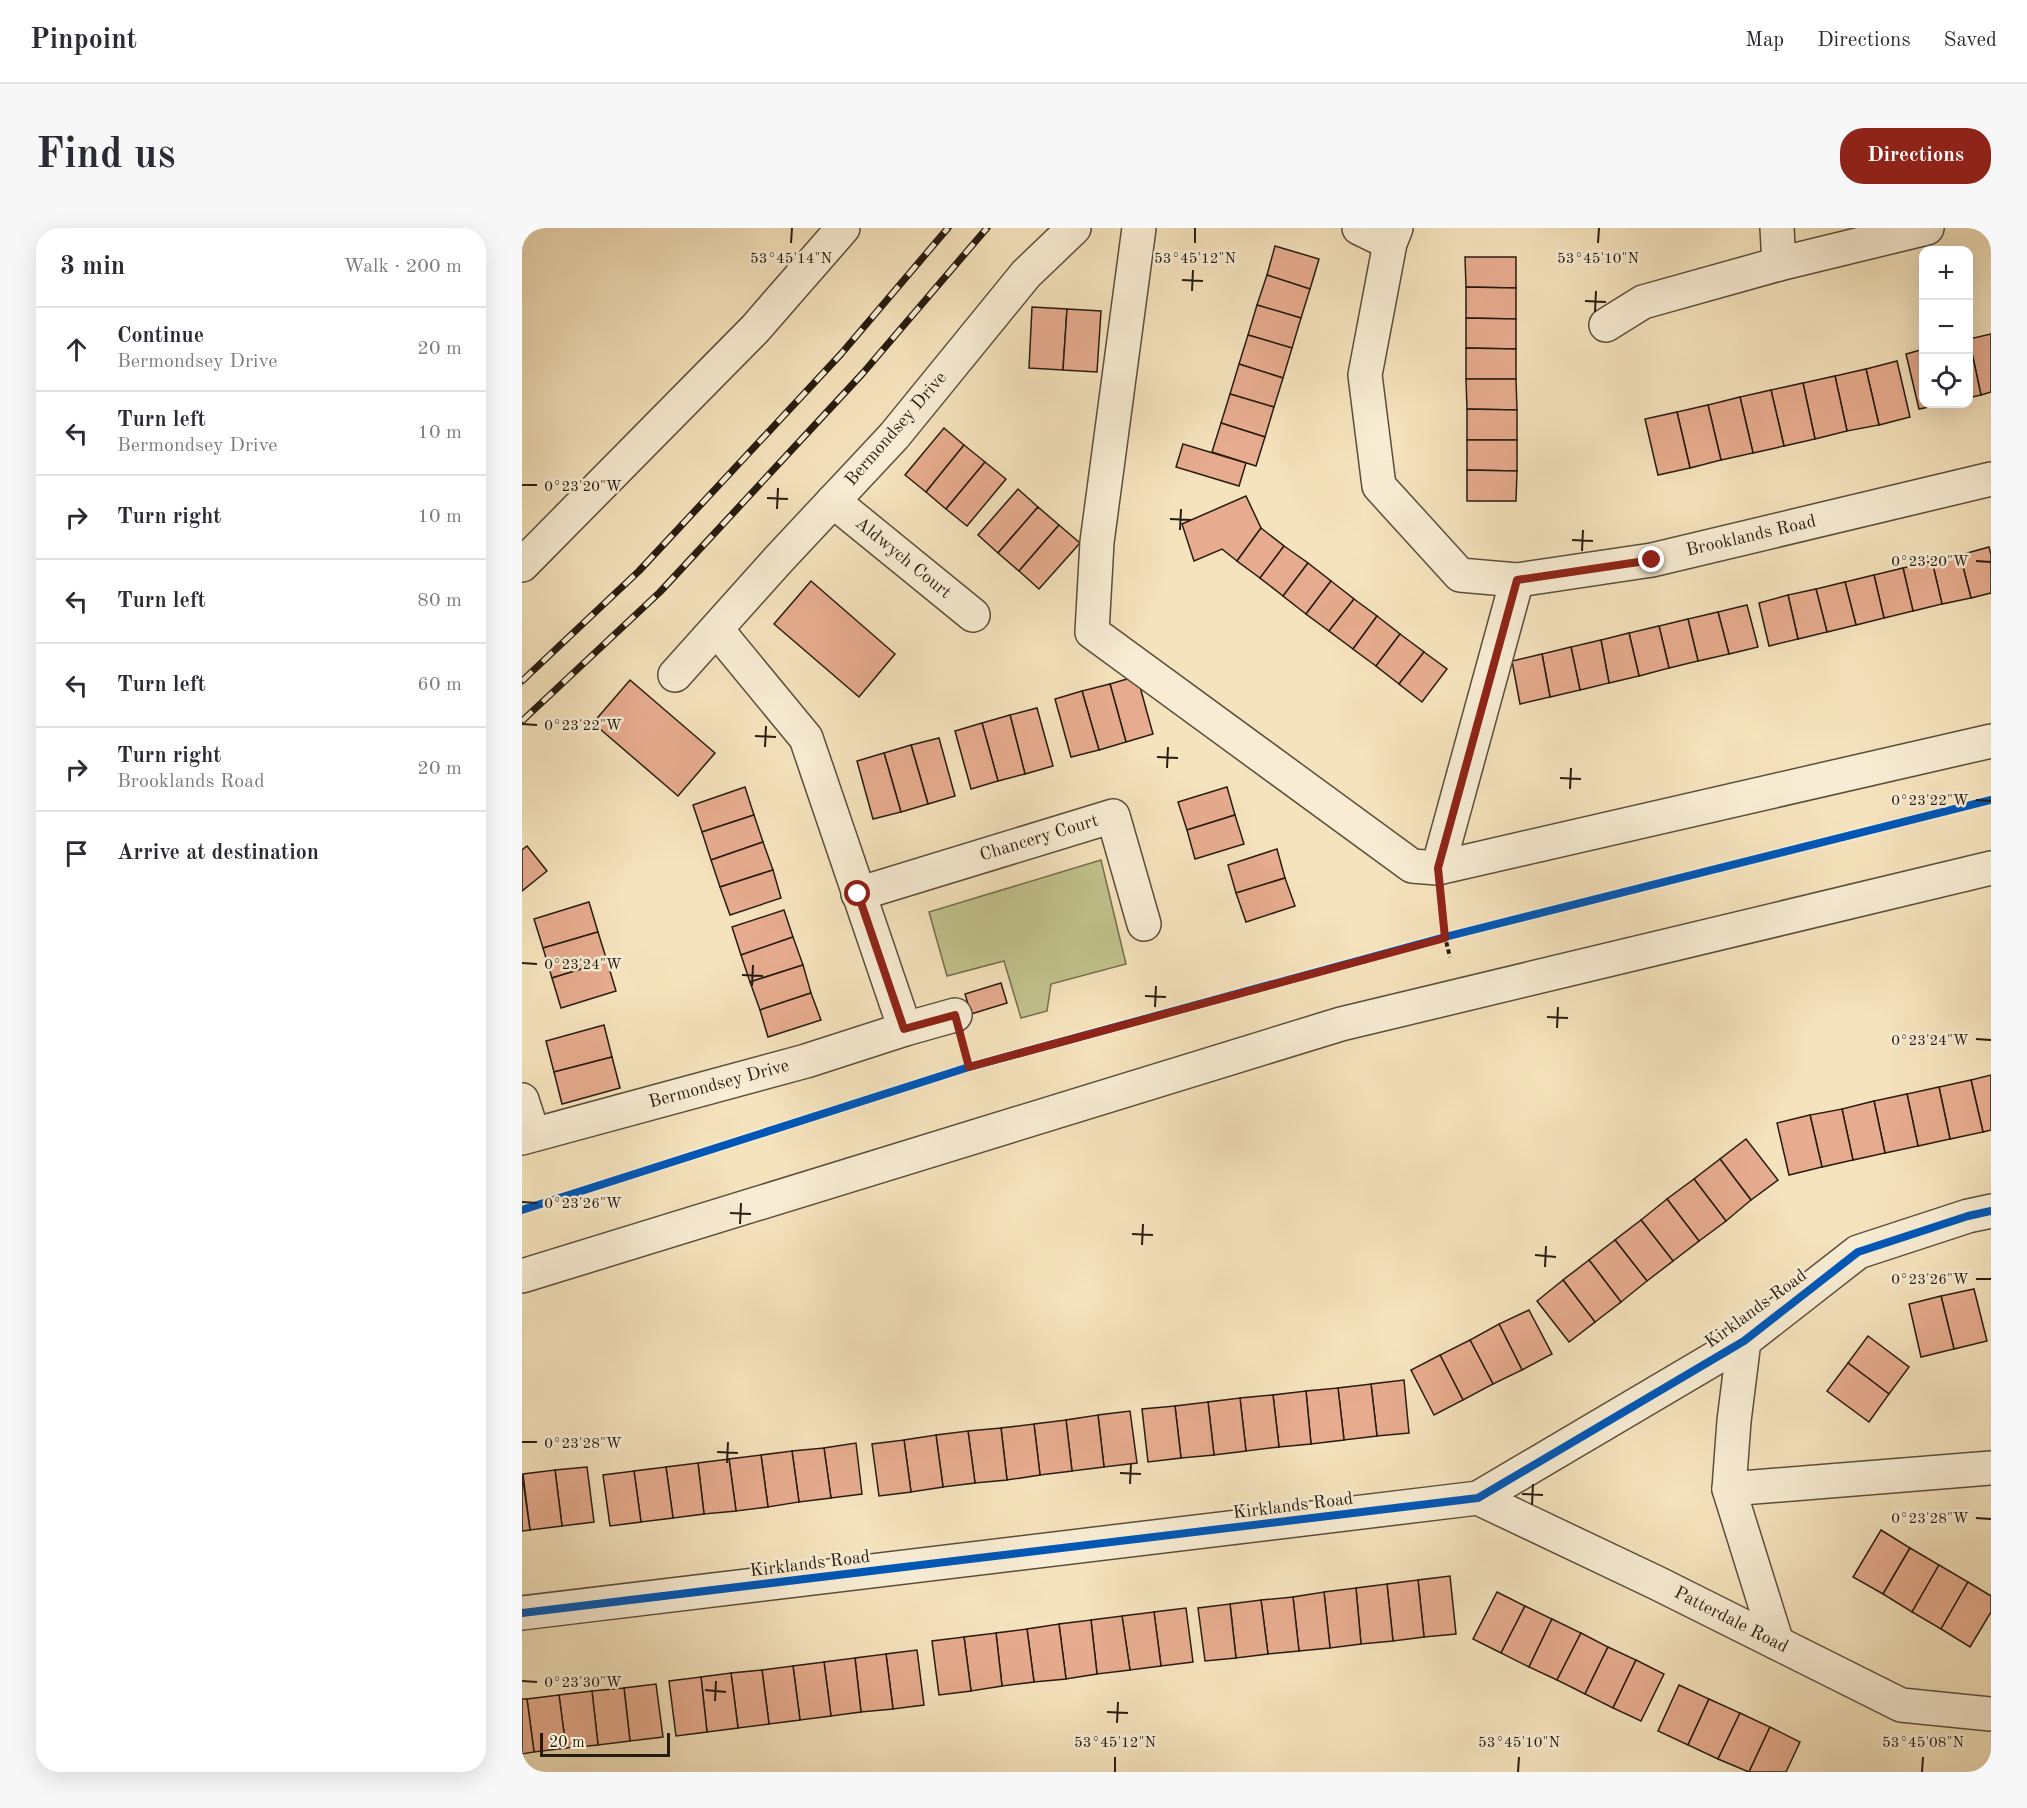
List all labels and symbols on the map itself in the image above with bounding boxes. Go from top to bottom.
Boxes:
text: 53°45'14"N [750,252,832,267]
text: 53°45'12"N [1154,252,1236,267]
text: 53°45'10"N [1557,252,1639,267]
street label: Bermondsey Drive [842,369,950,489]
text: 0°23'20"W [544,480,622,495]
street label: Brooklands Road [1684,512,1818,560]
street label: Aldwych Court [852,514,954,602]
route end [1638,546,1664,572]
text: 0°23'20"W [1891,555,1969,570]
text: 0°23'22"W [544,719,622,734]
text: 0°23'22"W [1891,794,1969,809]
street label: Chancery Court [978,811,1100,865]
route start [844,880,870,906]
text: 0°23'24"W [544,958,622,973]
text: 0°23'24"W [1891,1034,1969,1049]
street label: Bermondsey Drive [647,1057,791,1111]
text: 0°23'26"W [544,1197,622,1212]
street label: Kirklands Road [1702,1266,1810,1352]
text: 0°23'26"W [1891,1273,1969,1288]
text: 0°23'28"W [544,1437,622,1452]
street label: Kirklands Road [1232,1490,1354,1522]
text: 0°23'28"W [1891,1512,1969,1527]
street label: Kirklands Road [749,1548,871,1580]
street label: Patterdale Road [1671,1584,1791,1656]
text: 0°23'30"W [544,1676,622,1691]
scale bar [540,1730,670,1758]
text: 53°45'12"N [1074,1736,1156,1751]
text: 53°45'10"N [1478,1736,1560,1751]
text: 53°45'08"N [1882,1736,1964,1751]

